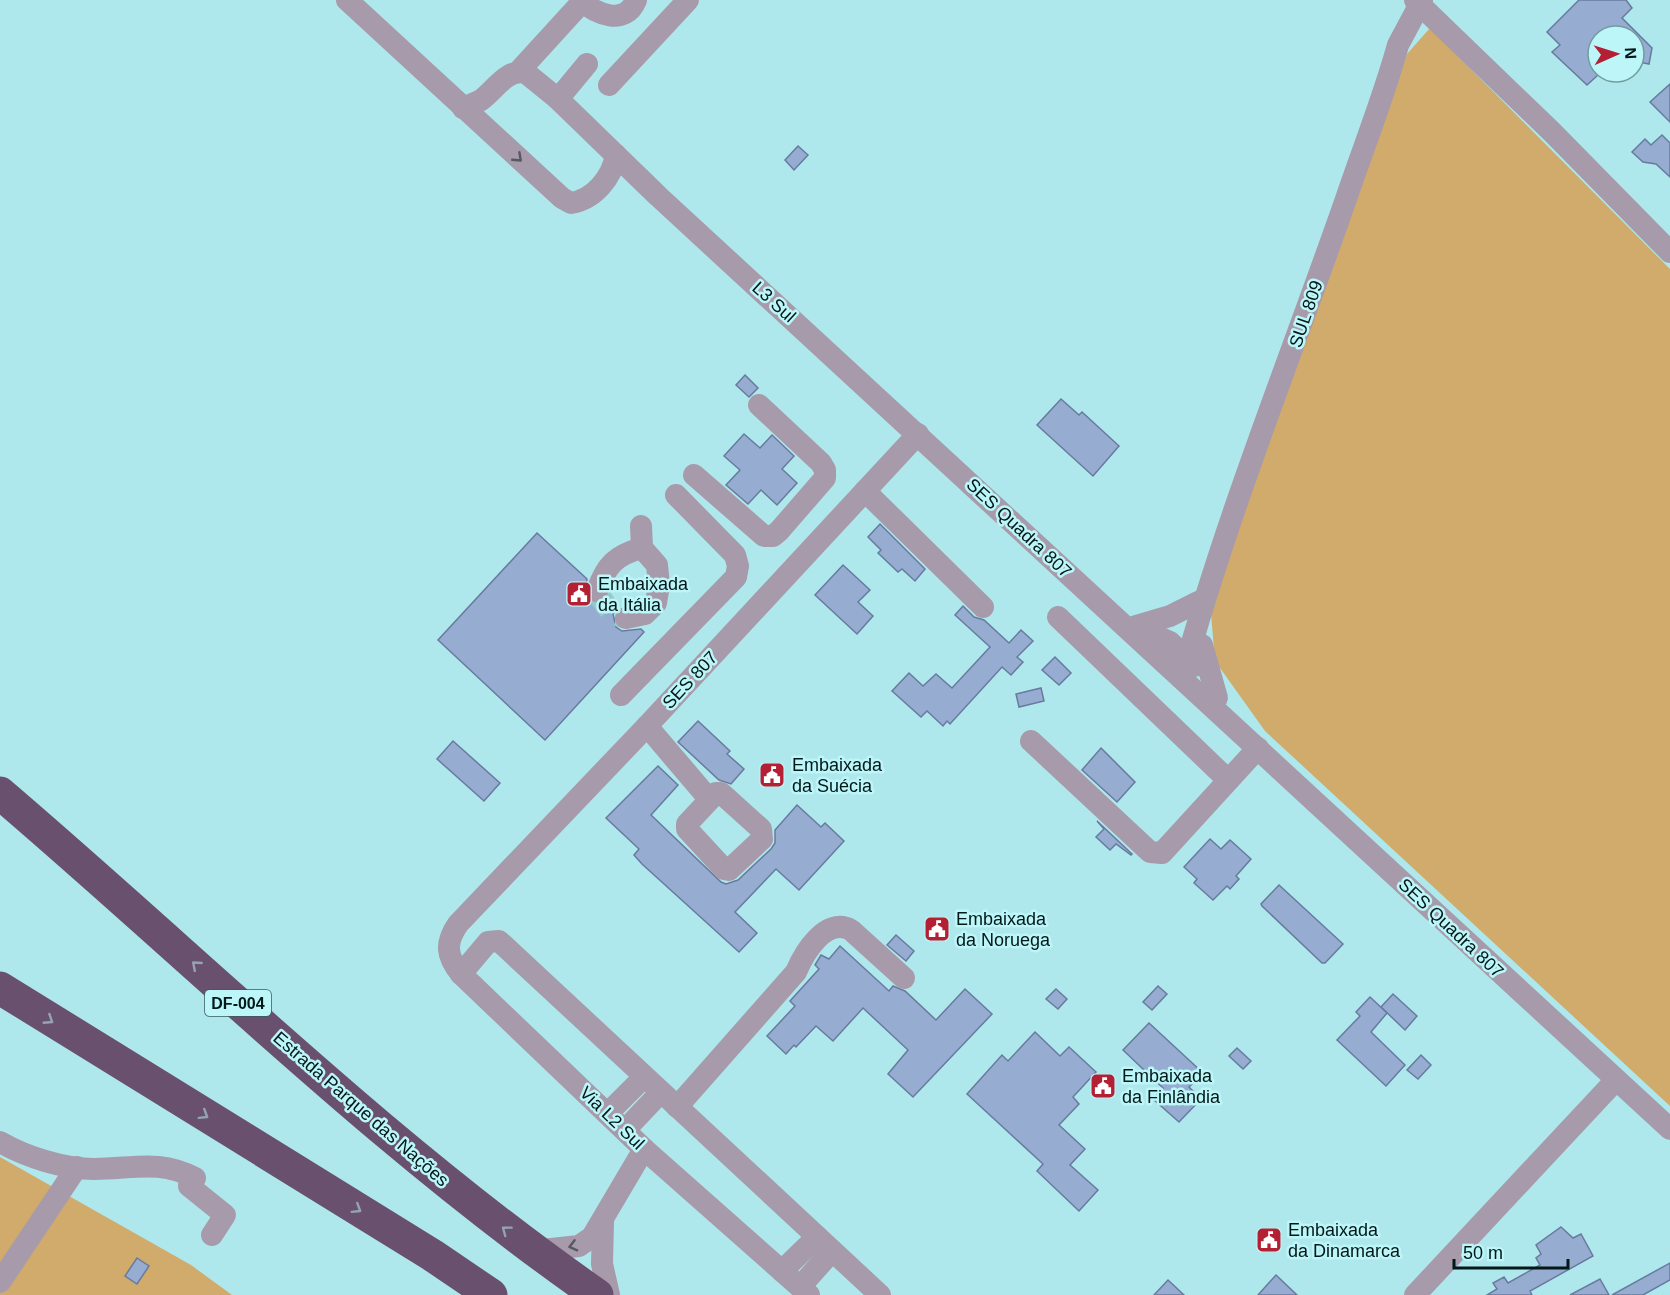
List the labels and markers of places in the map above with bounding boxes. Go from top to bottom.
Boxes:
place label: Embaixada da Itália [598,574,689,615]
public building icon: Embaixada da Itália [564,579,594,609]
place label: Embaixada da Suécia [792,755,883,796]
public building icon: Embaixada da Suécia [757,760,787,790]
place label: Embaixada da Noruega [956,909,1051,950]
public building icon: Embaixada da Noruega [922,914,952,944]
place label: Embaixada da Finlândia [1122,1066,1221,1107]
public building icon: Embaixada da Finlândia [1088,1071,1118,1101]
place label: Embaixada da Dinamarca [1288,1220,1401,1261]
public building icon: Embaixada da Dinamarca [1254,1225,1284,1255]

